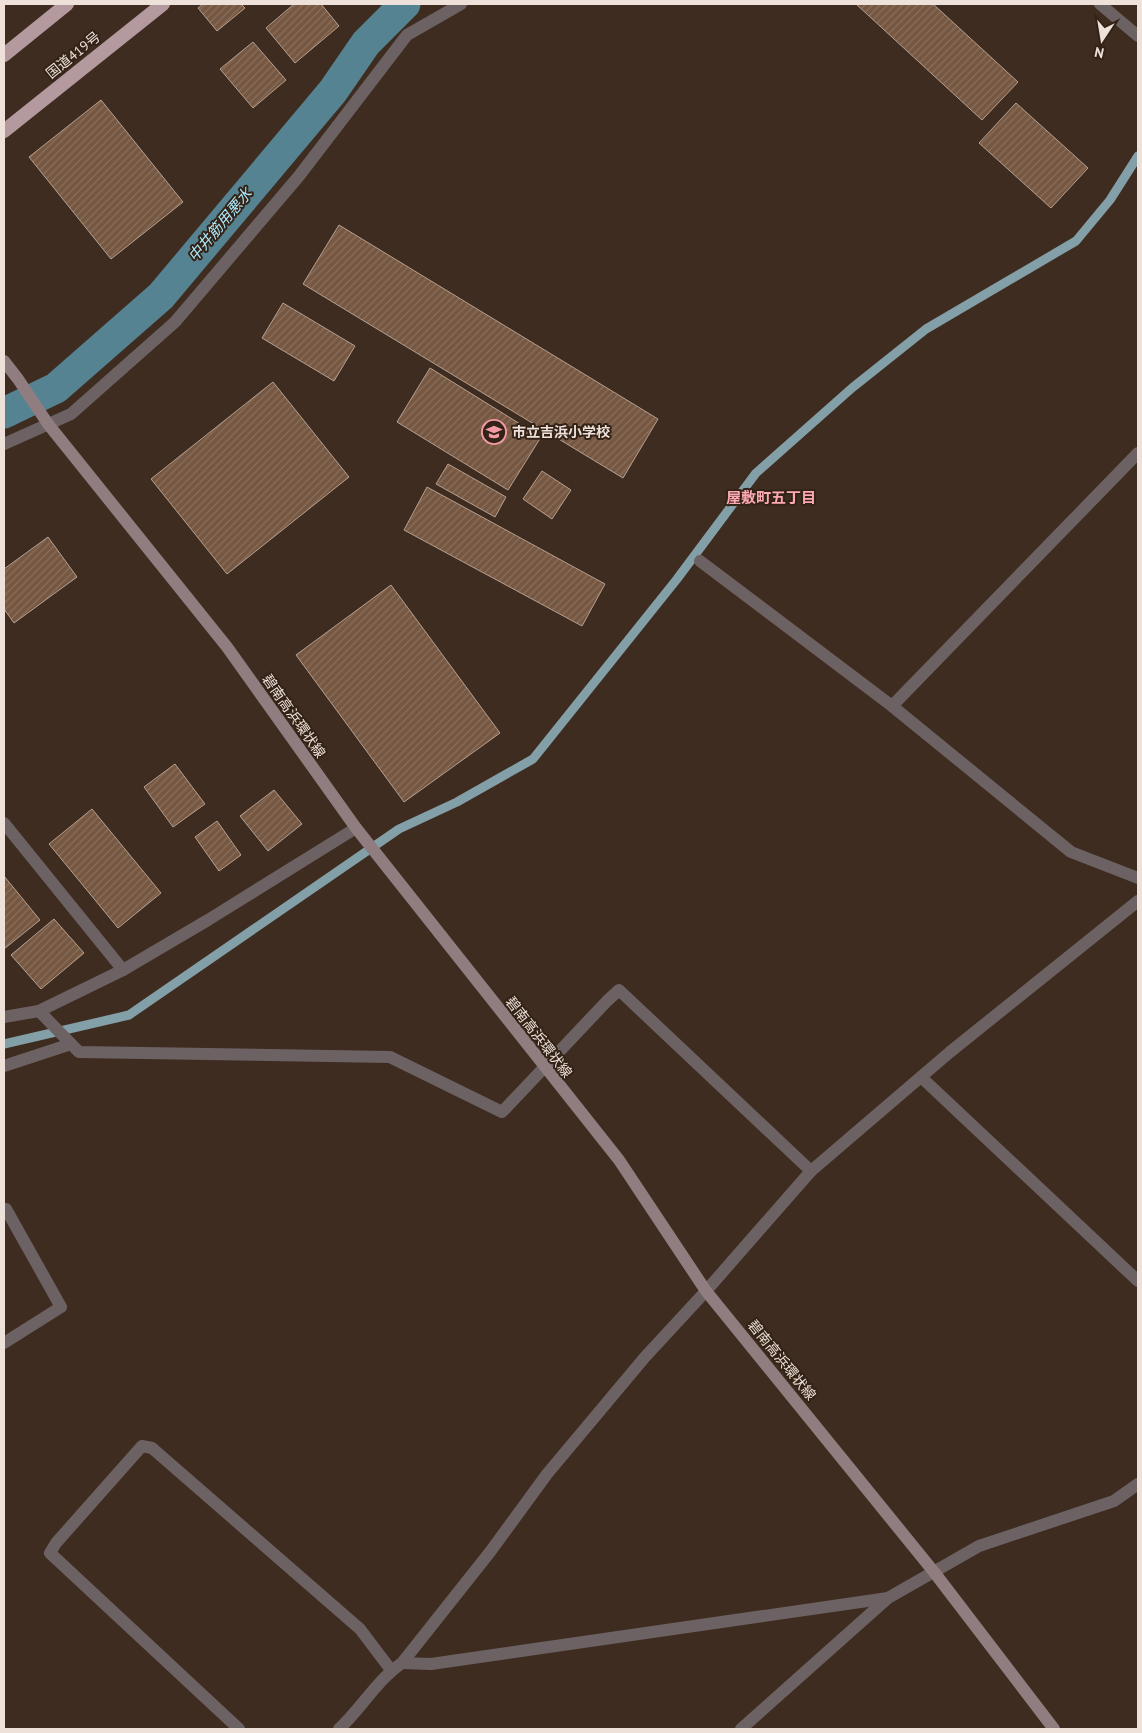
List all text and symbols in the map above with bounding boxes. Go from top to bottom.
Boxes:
north arrow [1077,15,1127,65]
street label: 国道419号 [42,28,104,82]
text: N [1093,43,1106,62]
water label: 中井筋用悪水 [183,183,257,265]
school or university icon: 市立吉浜小学校 [481,419,507,445]
place label: 市立吉浜小学校 [512,423,610,441]
district label: 屋敷町五丁目 [726,488,816,507]
street label: 碧南高浜環状線 [259,671,329,761]
street label: 碧南高浜環状線 [502,993,576,1081]
street label: 碧南高浜環状線 [744,1316,820,1404]

